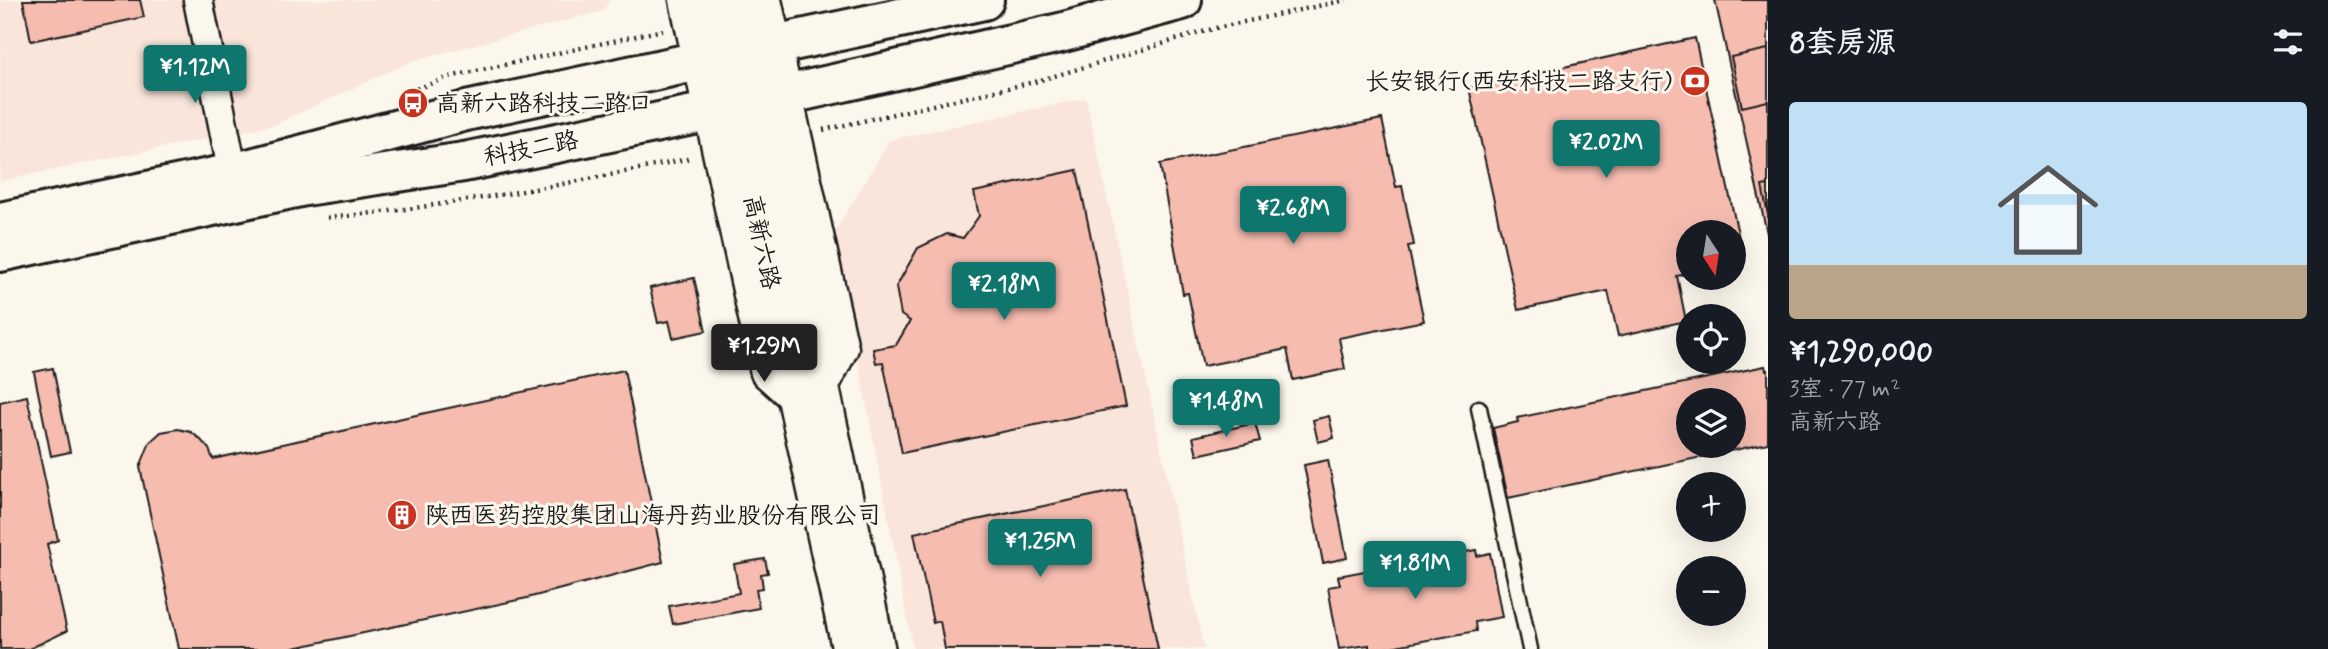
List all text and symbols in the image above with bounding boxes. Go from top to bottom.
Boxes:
icon: filters [2269,23,2307,61]
text: 8套房源 [1789,24,1896,63]
pin: ¥1.12M [138,46,252,105]
text: ¥1.12M [160,53,230,83]
bank icon: 长安银行(西安科技二路支行) [1678,64,1712,98]
place label: 长安银行(西安科技二路支行) [1365,67,1672,98]
bus stop icon: 高新六路科技二路口 [396,86,430,120]
place label: 高新六路科技二路口 [436,89,652,120]
pin: ¥2.02M [1549,120,1663,180]
street label: 科技二路 [481,125,581,174]
text: ¥2.02M [1569,128,1643,158]
icon: home [1985,147,2111,273]
pin: ¥2.68M [1236,187,1350,246]
street label: 高新六路 [735,192,786,292]
text: ¥2.68M [1256,194,1330,224]
north arrow [1676,220,1746,290]
map controls [1676,220,1746,626]
pin: ¥2.18M [947,262,1061,322]
text: ¥2.18M [968,270,1040,300]
button: locate [1676,304,1746,374]
pin: ¥1.29M [707,324,821,384]
text: ¥1.29M [727,332,801,362]
text: ¥1,290,000 [1789,333,1933,372]
text: 3室 · 77 m² [1789,375,1900,405]
pin: ¥1.48M [1169,380,1283,439]
text: ¥1.48M [1189,387,1263,417]
button: layers [1676,388,1746,458]
text: 高新六路 [1789,408,1881,438]
button: + [1676,472,1746,542]
building icon: 陕西医药控股集团山海丹药业股份有限公司 [385,498,419,532]
place label: 陕西医药控股集团山海丹药业股份有限公司 [425,501,881,532]
pin: ¥1.25M [983,520,1097,579]
text: ¥1.25M [1004,527,1076,557]
pin: ¥1.81M [1358,542,1472,601]
text: ¥1.81M [1379,549,1451,579]
button: − [1676,556,1746,626]

